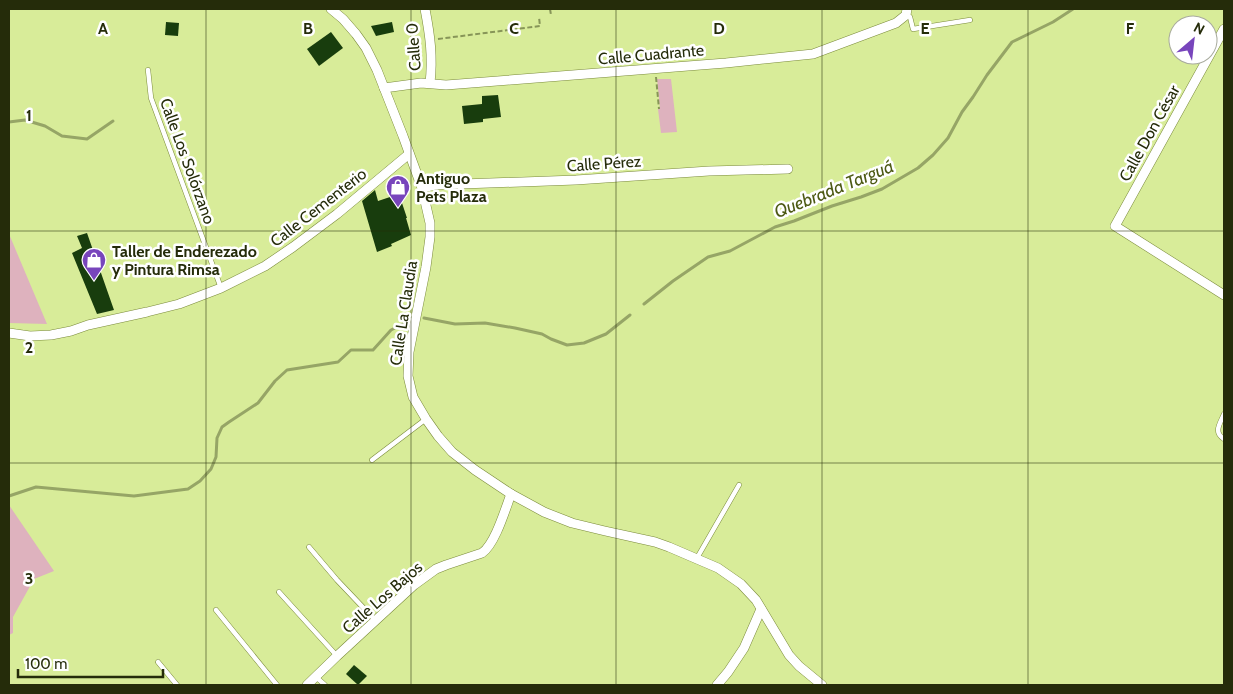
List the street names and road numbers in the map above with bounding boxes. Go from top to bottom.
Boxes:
street label: Calle 0 [402,22,425,72]
street label: Calle Cuadrante [597,40,705,69]
street label: Calle Don César [1115,81,1184,185]
street label: Calle Los Solórzano [156,96,219,227]
street label: Calle Pérez [566,151,642,176]
street label: Calle Cementerio [267,164,370,251]
street label: Calle La Claudia [386,259,421,367]
street label: Calle Los Bajos [338,557,426,637]

